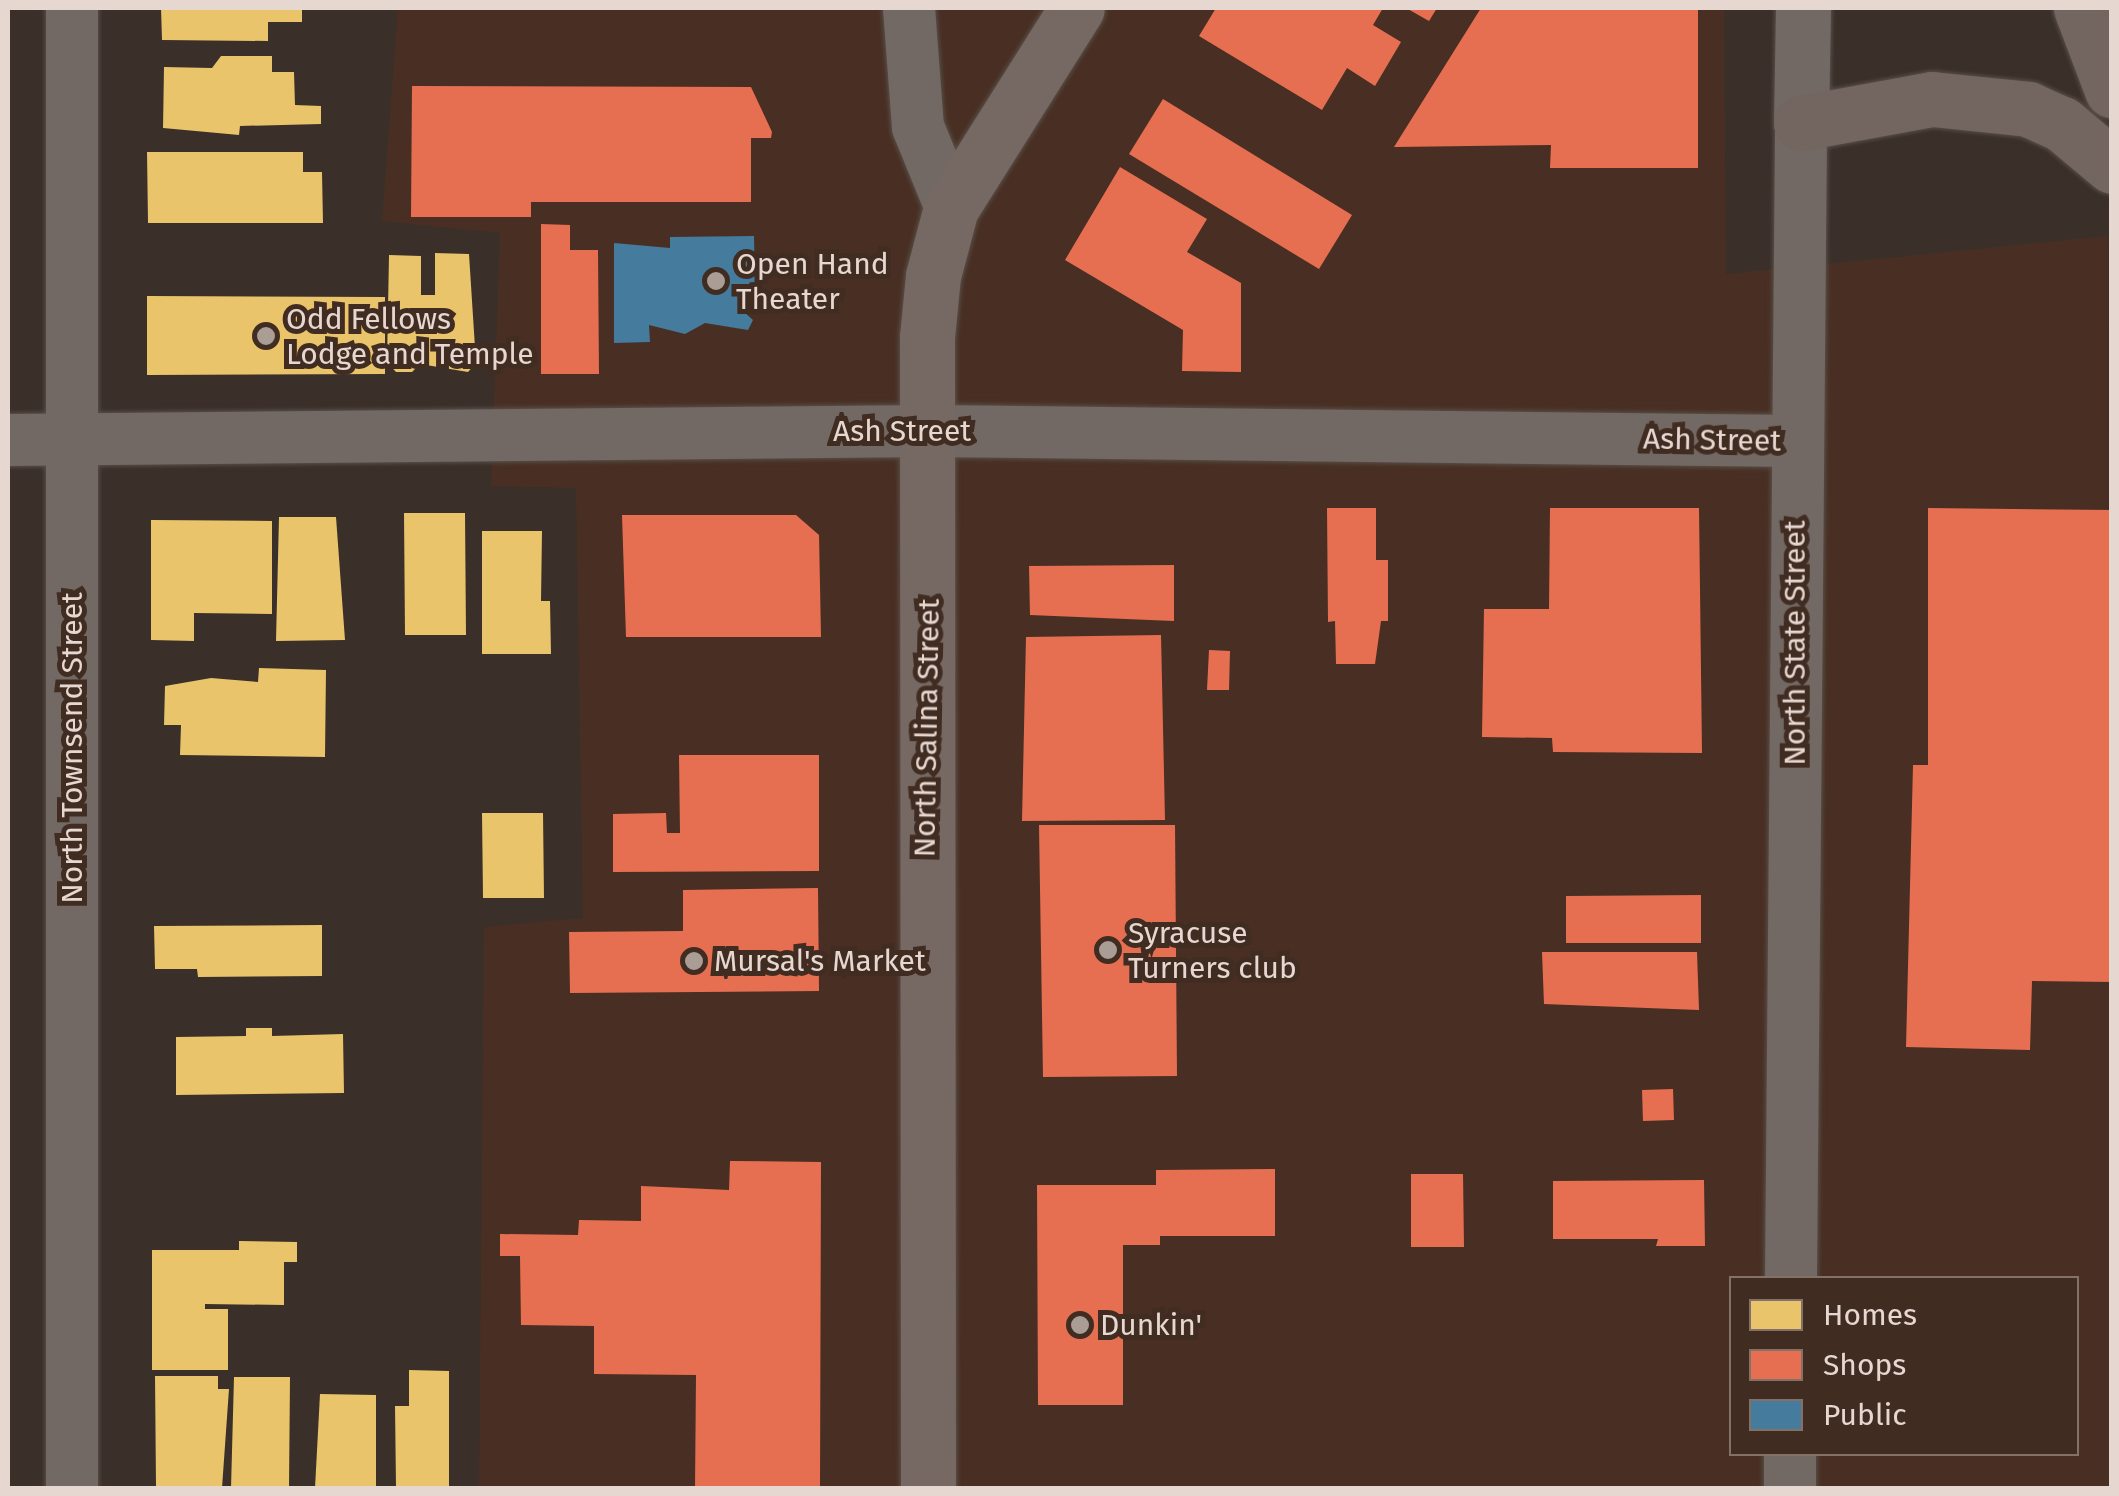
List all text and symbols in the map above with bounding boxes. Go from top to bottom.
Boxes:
place label: Open Hand Theater [736,246,889,316]
marker: Open Hand Theater [705,270,727,292]
place label: Odd Fellows Lodge and Temple [286,301,534,372]
marker: Odd Fellows Lodge and Temple [255,325,277,347]
street label: Ash Street [833,413,971,449]
street label: Ash Street [1643,421,1781,459]
street label: North State Street [1777,520,1813,766]
street label: North Townsend Street [54,592,90,904]
street label: North Salina Street [907,598,947,858]
place label: Syracuse Turners club [1128,915,1297,986]
marker: Syracuse Turners club [1097,939,1119,961]
place label: Mursal's Market [714,943,926,979]
marker: Mursal's Market [683,950,705,972]
legend [1729,1276,2079,1456]
text: Homes [1823,1297,1917,1333]
place label: Dunkin' [1100,1307,1202,1343]
marker: Dunkin' [1069,1314,1091,1336]
text: Shops [1823,1347,1906,1383]
text: Public [1823,1397,1907,1433]

